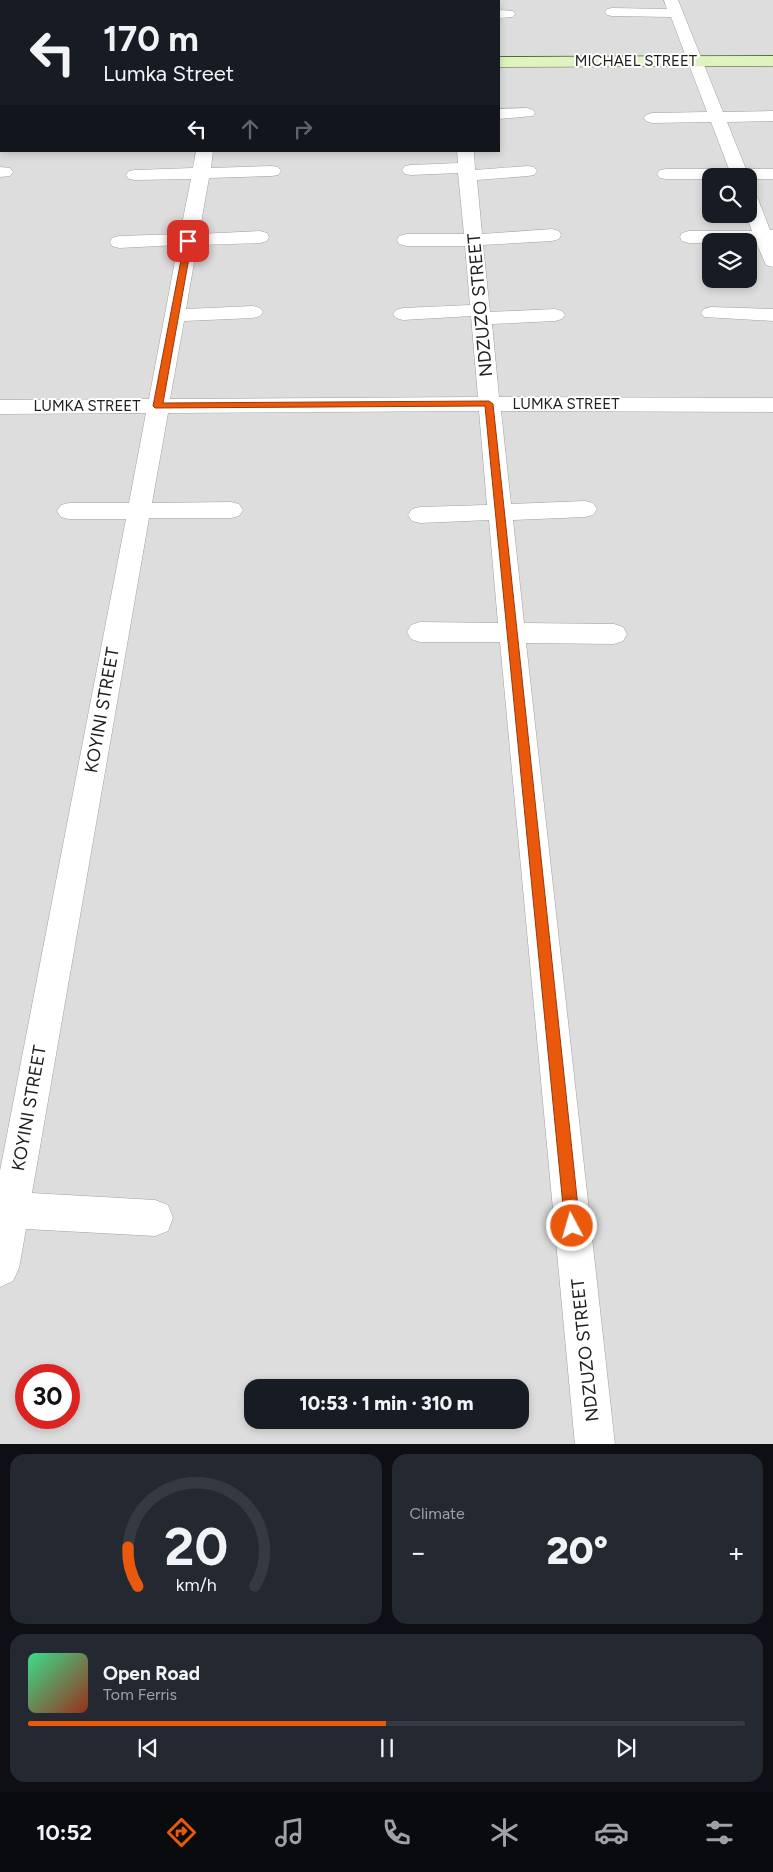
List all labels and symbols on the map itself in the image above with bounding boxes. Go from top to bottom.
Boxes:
street label: MICHAEL STREET [575,52,698,70]
pin [167,220,209,262]
street label: NDZUZO STREET [463,232,497,378]
street label: LUMKA STREET [512,395,620,413]
street label: LUMKA STREET [33,397,141,415]
street label: KOYINI STREET [80,645,124,775]
street label: KOYINI STREET [7,1043,51,1173]
position arrow [545,1199,597,1251]
street label: NDZUZO STREET [567,1277,603,1423]
speed limit sign: 30 [15,1364,80,1429]

